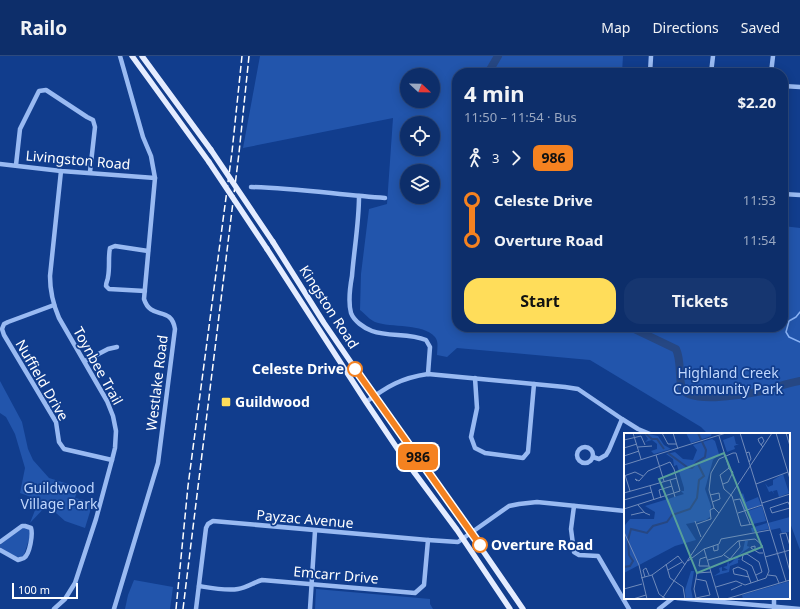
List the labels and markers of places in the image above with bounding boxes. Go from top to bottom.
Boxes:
place label: Celeste Drive [252,359,344,378]
marker: Celeste Drive [347,361,363,377]
place label: Guildwood [235,392,310,411]
marker: Guildwood [220,396,232,408]
place label: Overture Road [491,535,593,554]
marker: Overture Road [472,537,488,553]

